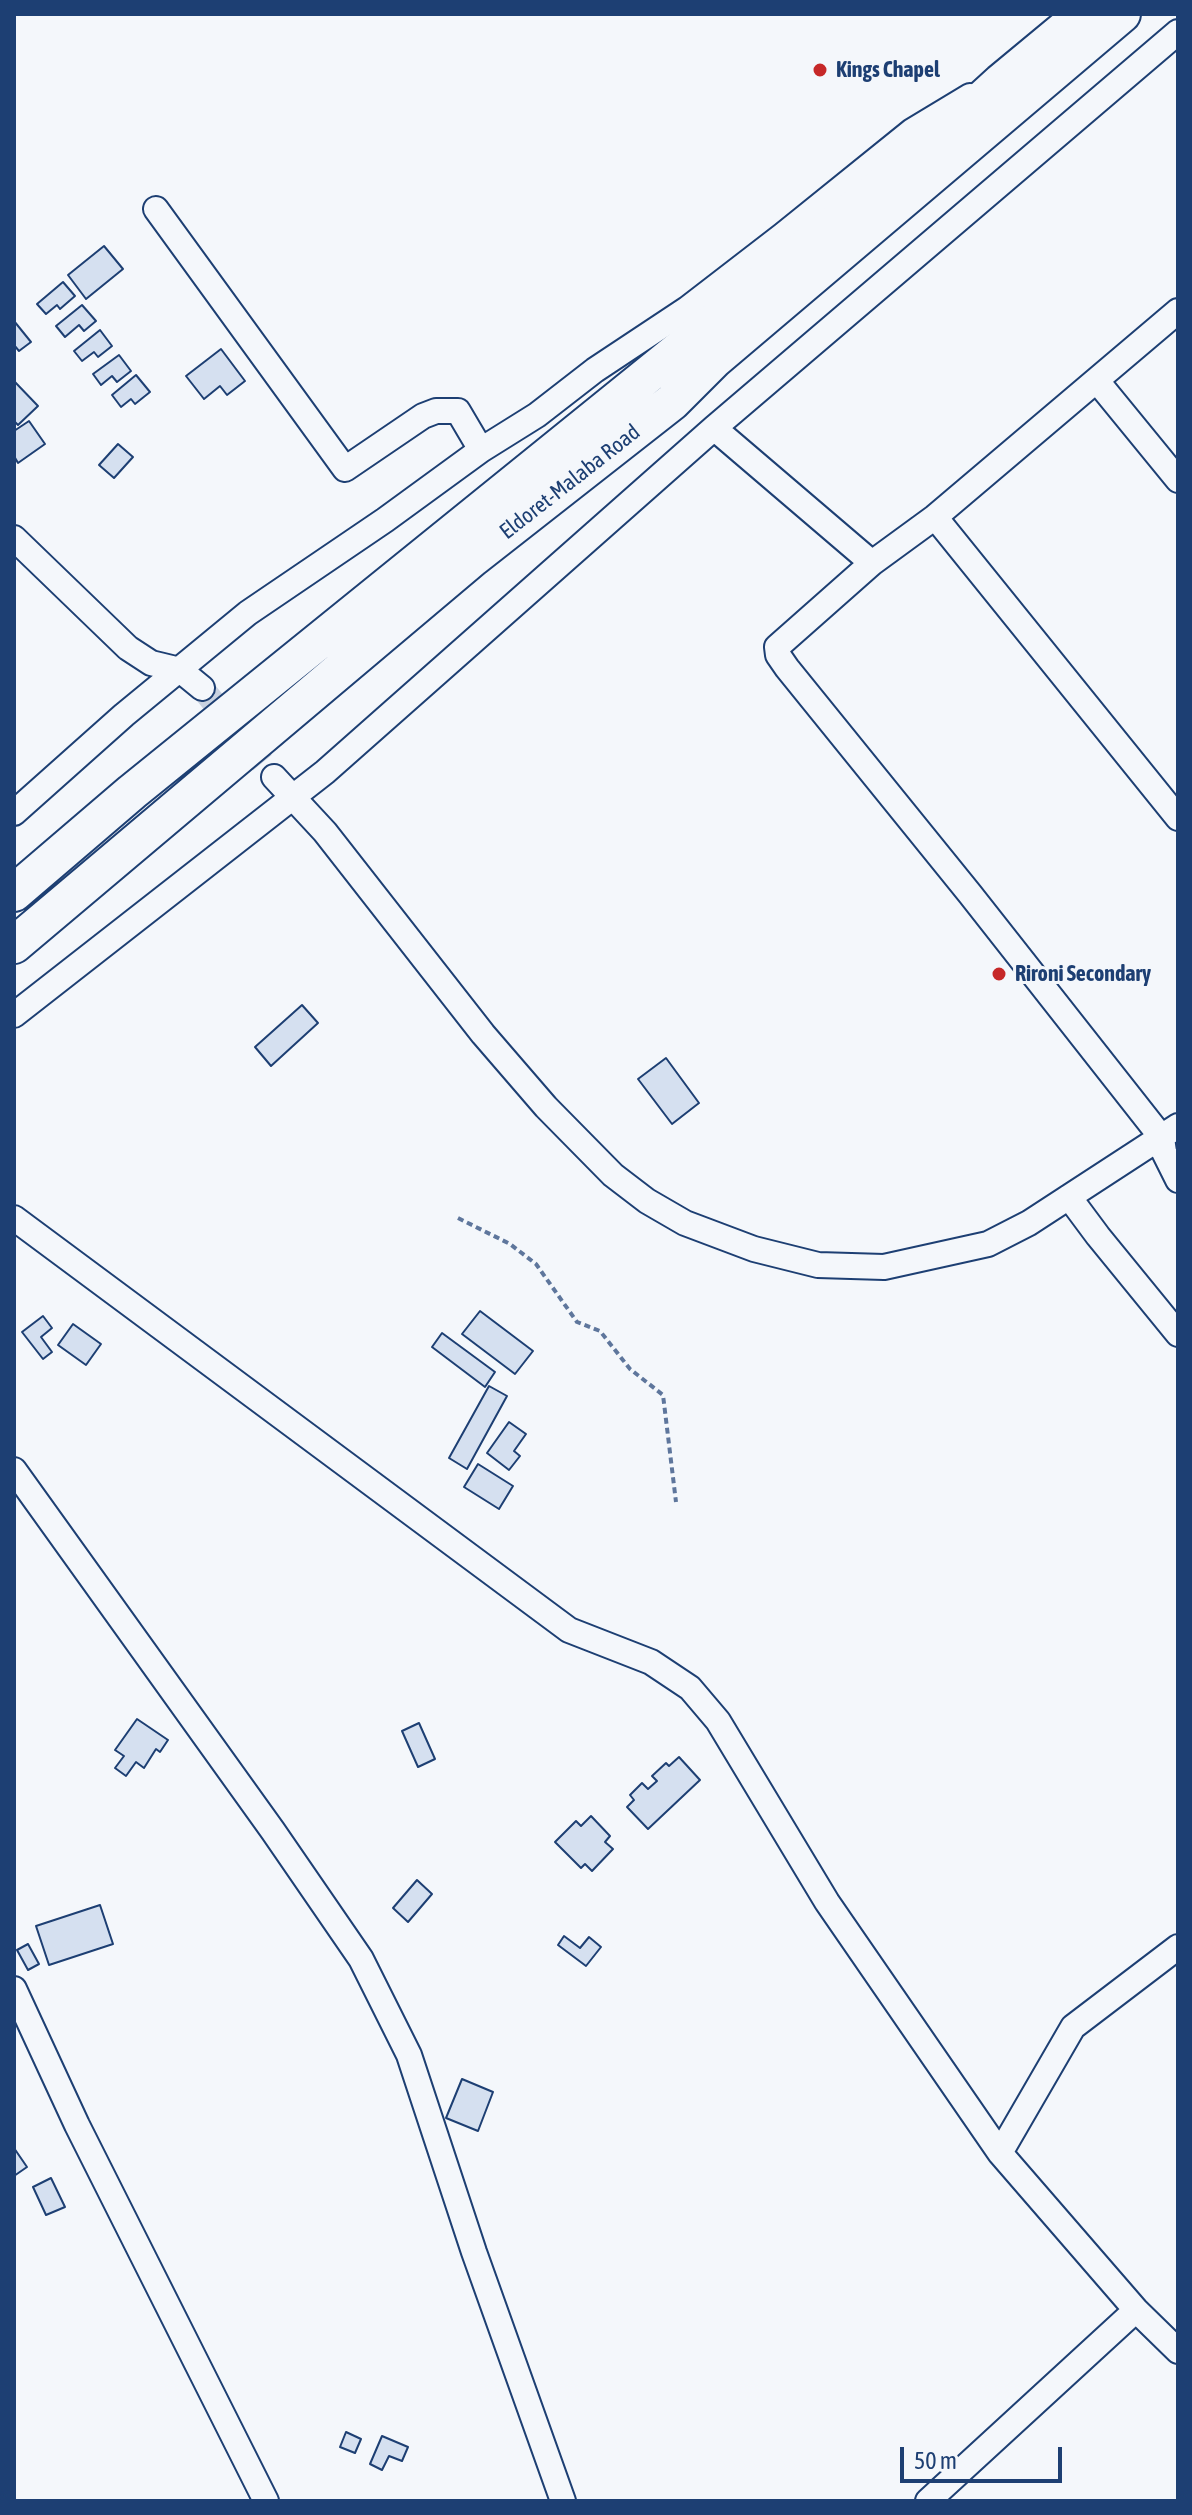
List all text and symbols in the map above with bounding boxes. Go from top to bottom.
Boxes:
place label: Kings Chapel [836,57,940,83]
marker: Kings Chapel [811,61,829,79]
street label: Eldoret-Malaba Road [495,419,645,545]
place label: Rironi Secondary [1015,961,1151,987]
marker: Rironi Secondary [990,965,1008,983]
scale bar [904,2431,1066,2481]
text: 50 m [914,2447,957,2474]

